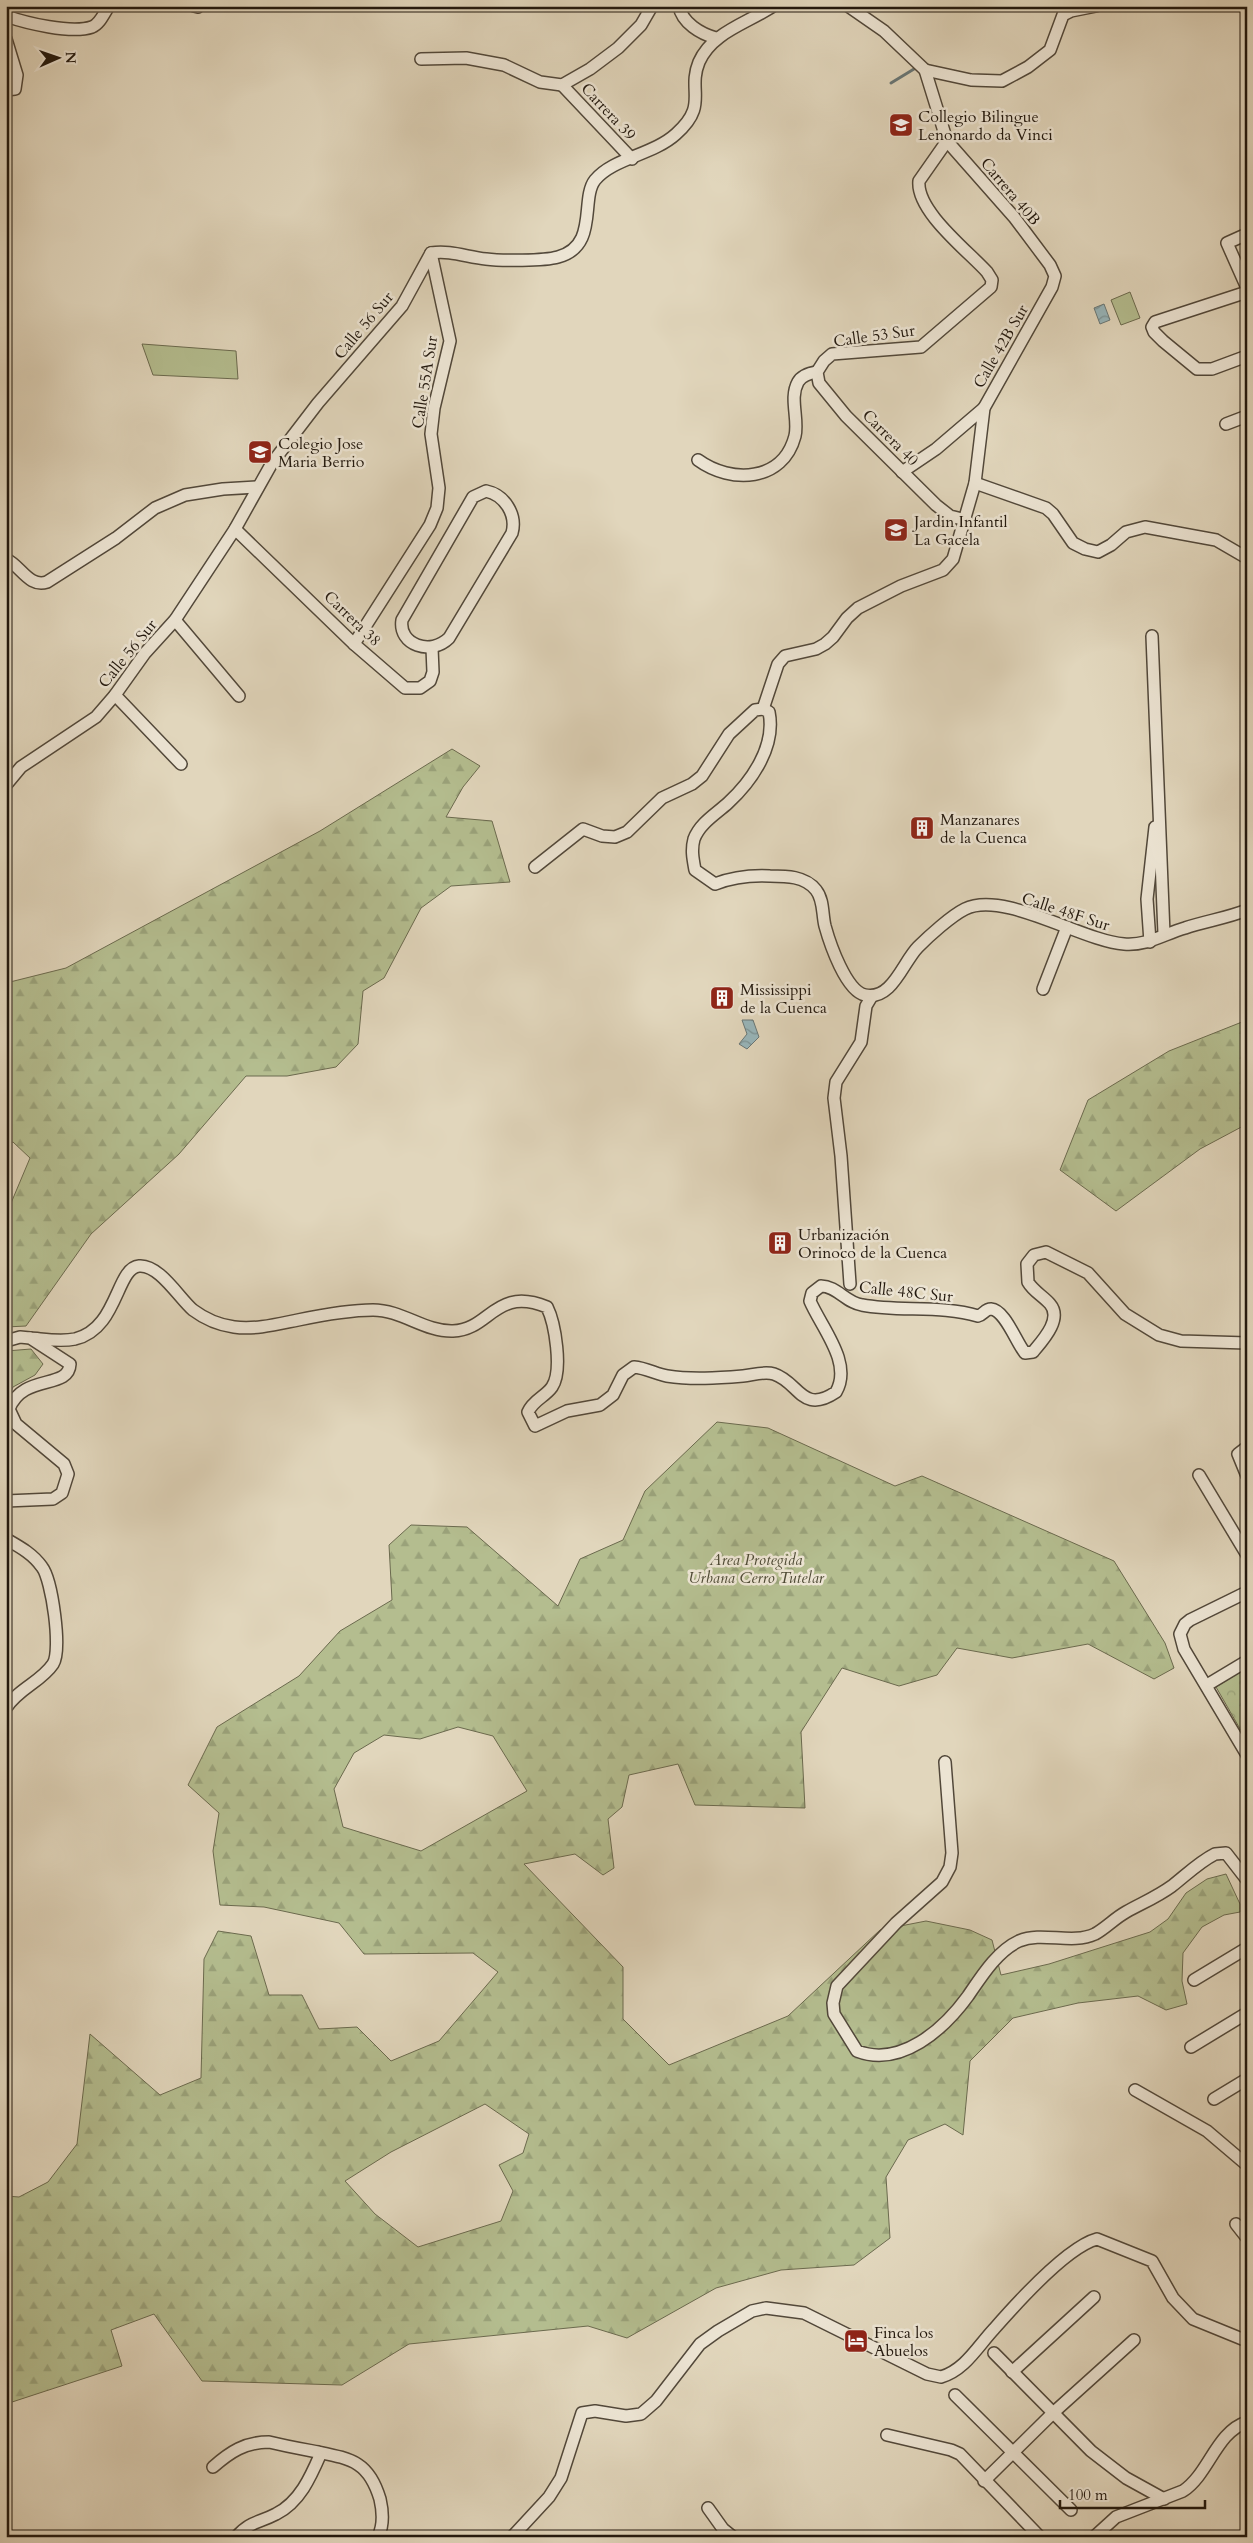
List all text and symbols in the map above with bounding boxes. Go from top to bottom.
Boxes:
north arrow [32,32,82,82]
text: N [61,51,80,64]
street label: Carrera 39 [576,78,641,145]
place label: Collegio Bilingue Lenonardo da Vinci [918,106,1053,146]
school or university icon: Collegio Bilingue Lenonardo da Vinci [888,112,914,138]
street label: Carrera 40B [975,153,1045,230]
street label: Calle 56 Sur [329,287,399,364]
street label: Calle 42B Sur [968,301,1034,392]
street label: Calle 53 Sur [832,319,917,353]
street label: Calle 55A Sur [407,334,443,430]
street label: Carrera 40 [857,405,923,471]
place label: Colegio Jose Maria Berrio [278,433,365,473]
school or university icon: Colegio Jose Maria Berrio [247,439,273,465]
place label: Jardin Infantil La Gacela [912,511,1008,551]
school or university icon: Jardin Infantil La Gacela [883,517,909,543]
street label: Carrera 38 [319,586,386,651]
street label: Calle 56 Sur [93,615,162,692]
place label: Manzanares de la Cuenca [940,809,1027,849]
building icon: Manzanares de la Cuenca [909,815,935,841]
street label: Calle 48F Sur [1019,887,1113,937]
place label: Mississippi de la Cuenca [740,979,827,1019]
building icon: Mississippi de la Cuenca [709,985,735,1011]
place label: Urbanización Orinoco de la Cuenca [798,1224,947,1264]
building icon: Urbanización Orinoco de la Cuenca [767,1230,793,1256]
street label: Calle 48C Sur [858,1276,954,1308]
park label: Area Protegida Urbana Cerro Tutelar [688,1549,825,1589]
place label: Finca los Abuelos [874,2322,933,2362]
hotel icon: Finca los Abuelos [843,2328,869,2354]
scale bar [1060,2478,1206,2510]
text: 100 m [1068,2485,1108,2505]

